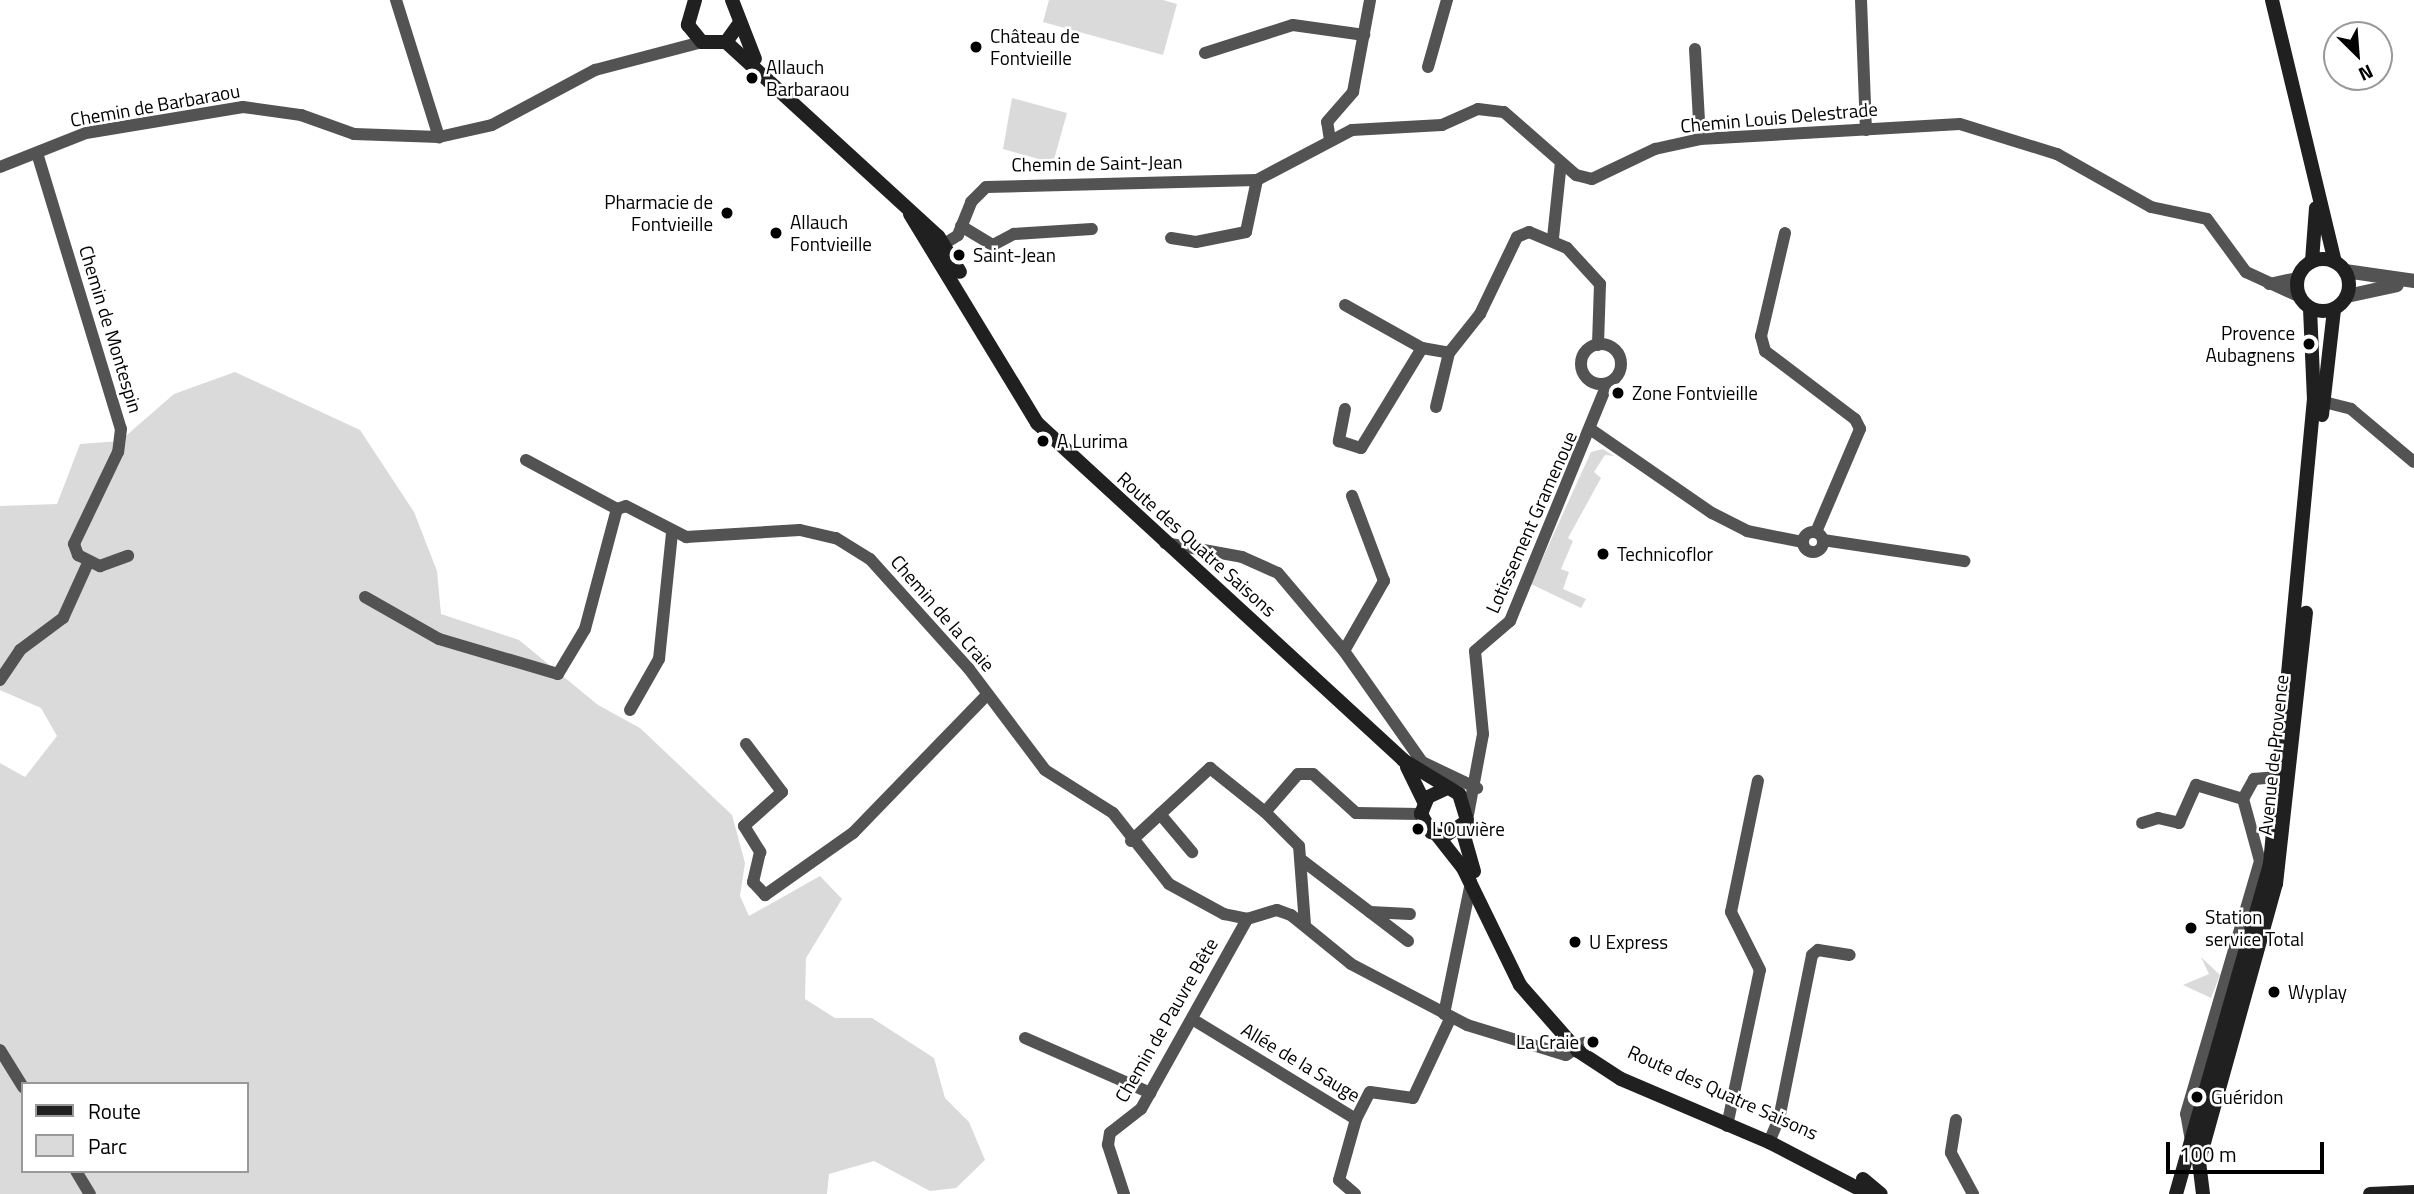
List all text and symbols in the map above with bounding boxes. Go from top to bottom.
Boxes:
north arrow [2323,21,2393,91]
place label: Château de Fontvieille [990,25,1080,69]
marker: Château de Fontvieille [968,39,984,55]
place label: Allauch Barbaraou [766,56,850,100]
text: N [2354,58,2378,90]
marker: Allauch Barbaraou [744,70,760,86]
street label: Chemin de Barbaraou [68,79,242,131]
street label: Chemin Louis Delestrade [1679,97,1879,137]
street label: Chemin de Saint-Jean [1011,150,1183,176]
place label: Pharmacie de Fontvieille [604,191,713,235]
marker: Pharmacie de Fontvieille [719,205,735,221]
place label: Allauch Fontvieille [790,211,872,255]
marker: Allauch Fontvieille [768,225,784,241]
street label: Chemin de Montespin [75,243,147,415]
place label: Saint-Jean [973,244,1056,266]
marker: Saint-Jean [951,247,967,263]
place label: Provence Aubagnens [2205,322,2295,366]
marker: Provence Aubagnens [2301,336,2317,352]
place label: Zone Fontvieille [1632,382,1758,404]
marker: Zone Fontvieille [1610,385,1626,401]
street label: Lotissement Gramenoue [1481,428,1581,616]
place label: A Lurima [1057,430,1128,452]
marker: A Lurima [1035,433,1051,449]
street label: Route des Quatre Saisons [1113,467,1281,621]
place label: Technicoflor [1617,543,1713,565]
marker: Technicoflor [1595,546,1611,562]
street label: Chemin de la Craie [886,550,1000,676]
street label: Avenue de Provence [2253,674,2293,836]
place label: L'Ouvière [1432,818,1505,840]
marker: L'Ouvière [1410,821,1426,837]
place label: Station service Total [2205,906,2304,950]
marker: Station service Total [2183,920,2199,936]
place label: U Express [1589,931,1668,953]
street label: Chemin de Pauvre Bête [1110,934,1222,1106]
marker: U Express [1567,934,1583,950]
place label: Wyplay [2288,981,2347,1003]
marker: Wyplay [2266,984,2282,1000]
street label: Allée de la Sauge [1237,1018,1365,1106]
place label: La Craie [1516,1031,1579,1053]
marker: La Craie [1585,1034,1601,1050]
street label: Route des Quatre Saisons [1624,1040,1822,1144]
legend [21,1082,248,1173]
place label: Guéridon [2211,1086,2283,1108]
marker: Guéridon [2189,1089,2205,1105]
text: Route [88,1095,141,1127]
scale bar [2169,1128,2326,1172]
text: Parc [88,1130,127,1162]
text: 100 m [2179,1138,2236,1170]

